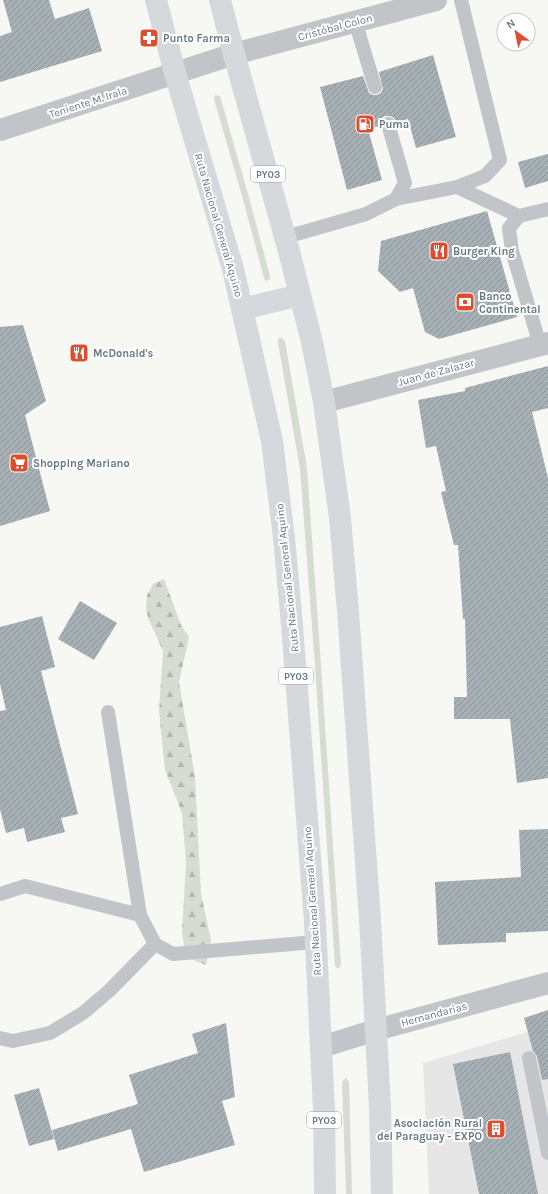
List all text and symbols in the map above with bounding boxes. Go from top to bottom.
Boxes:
street label: Cristóbal Colon [296,11,374,44]
north arrow [496,12,536,52]
text: N [504,16,518,32]
pharmacy icon: Punto Farma [138,27,160,49]
place label: Punto Farma [163,32,230,45]
street label: Teniente M. Irala [48,84,129,121]
fuel station icon: Puma [354,113,376,135]
place label: Puma [379,118,409,131]
street label: Ruta Nacional General Aquino [192,152,245,299]
road number: PY03 [251,166,285,182]
restaurant icon: Burger King [428,240,450,262]
place label: Burger King [453,245,515,258]
place label: Banco Continental [479,290,541,316]
bank icon: Banco Continental [454,291,476,313]
restaurant icon: McDonald's [68,342,90,364]
place label: McDonald's [93,347,154,360]
street label: Juan de Zalazar [397,356,476,389]
supermarket icon: Shopping Mariano [8,452,30,474]
place label: Shopping Mariano [33,457,130,470]
street label: Ruta Nacional General Aquino [273,503,302,653]
road number: PY03 [279,668,313,684]
street label: Ruta Nacional General Aquino [301,826,324,976]
street label: Hernandarias [400,999,469,1030]
road number: PY03 [307,1112,341,1128]
place label: Asociación Rural del Paraguay - EXPO [377,1117,482,1143]
building icon: Asociación Rural del Paraguay - EXPO [485,1118,507,1140]

